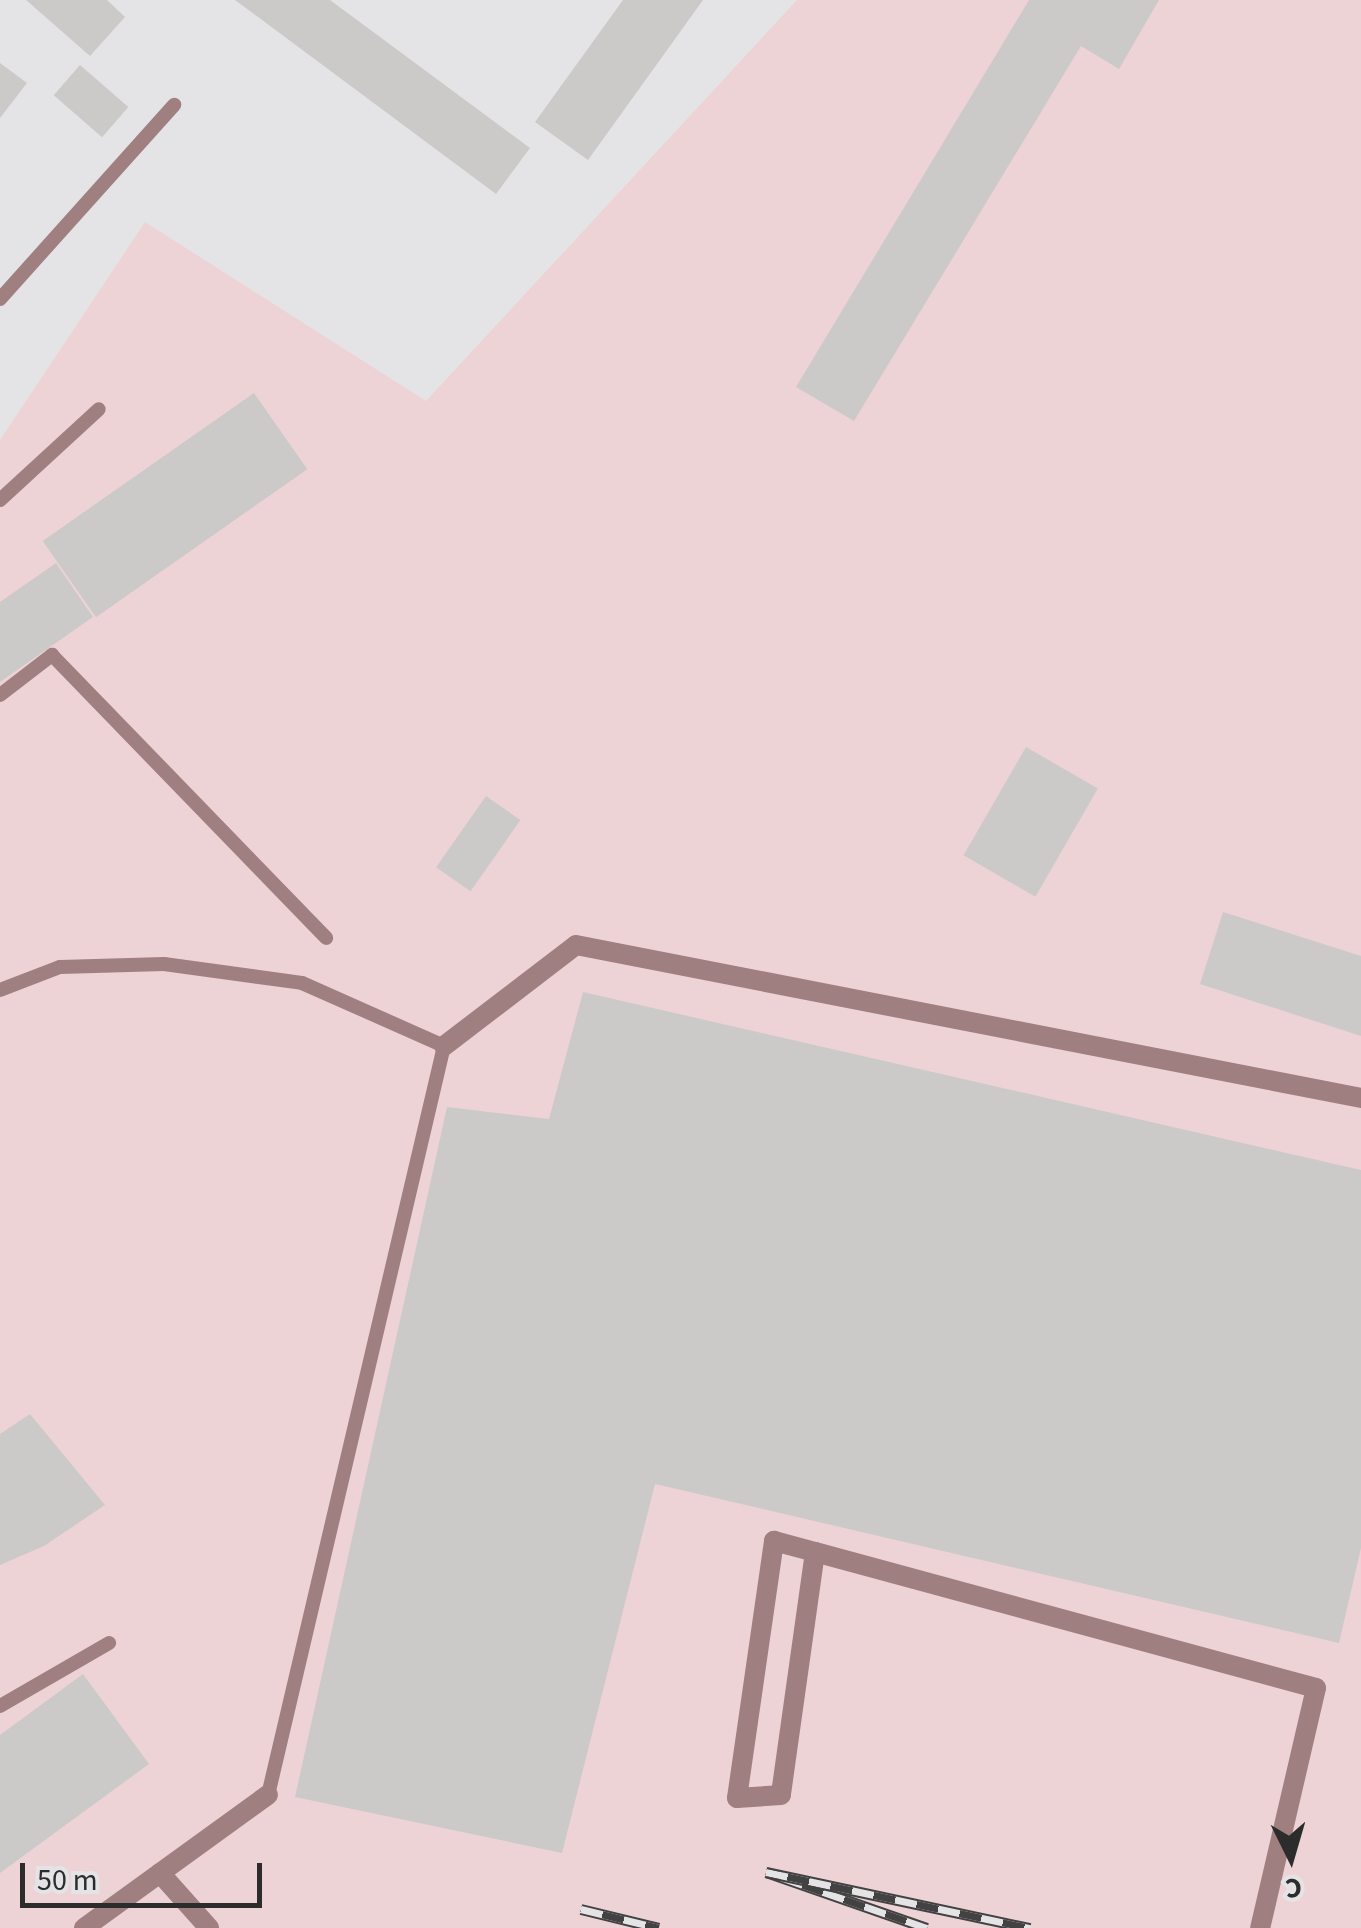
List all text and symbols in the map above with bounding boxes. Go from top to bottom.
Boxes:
north arrow [1241,1808,1341,1908]
scale bar [25,1843,268,1905]
text: 50 m [37,1859,98,1902]
text: С [1284,1867,1303,1909]

